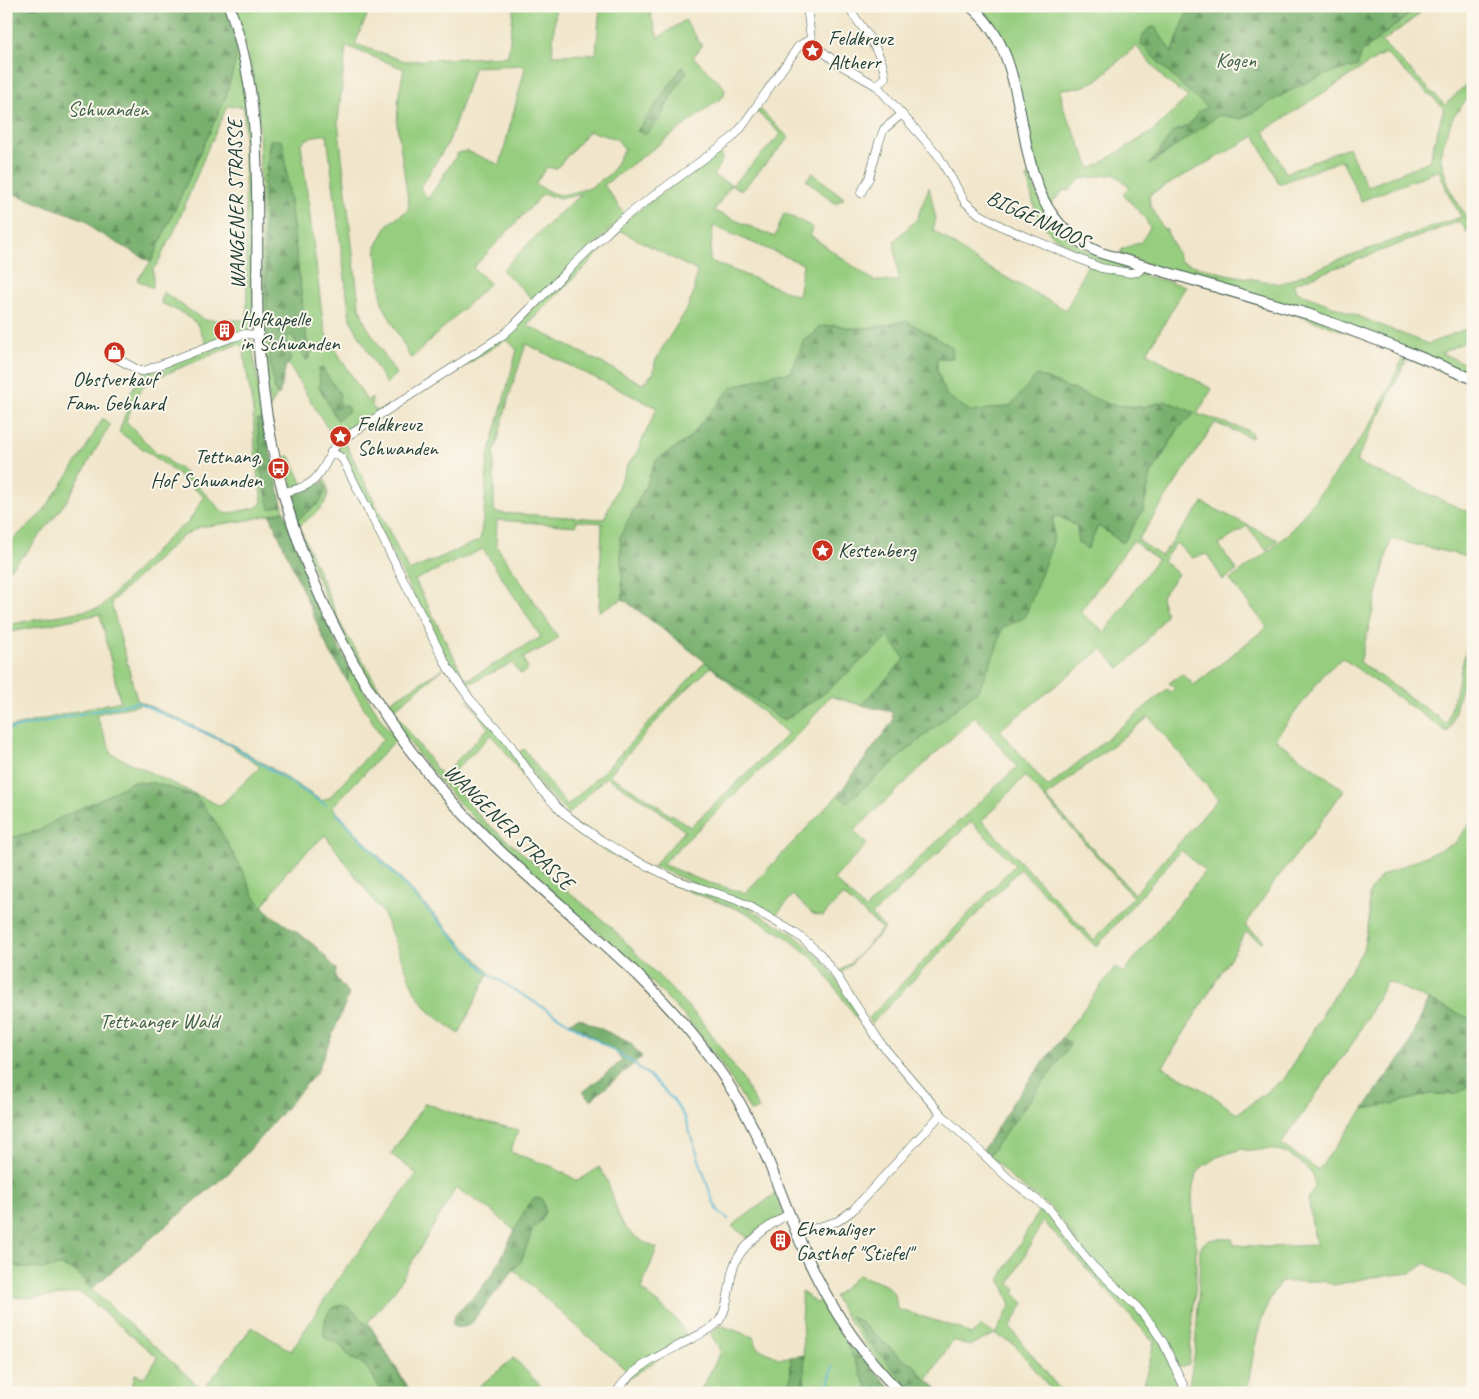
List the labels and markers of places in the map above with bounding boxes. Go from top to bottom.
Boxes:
place label: Feldkreuz Altherr [828,25,895,75]
place icon: Feldkreuz Altherr [800,38,824,62]
place label: Hofkapelle in Schwanden [240,306,340,356]
building icon: Hofkapelle in Schwanden [212,319,236,343]
shop icon: Obstverkauf Fam. Gebhard [103,340,127,364]
place label: Obstverkauf Fam. Gebhard [65,366,168,416]
place label: Feldkreuz Schwanden [357,411,439,461]
place icon: Feldkreuz Schwanden [329,424,353,448]
place label: Tettnang, Hof Schwanden [150,443,263,493]
bus stop icon: Tettnang, Hof Schwanden [266,456,290,480]
place label: Kestenberg [838,537,917,563]
place icon: Kestenberg [810,538,834,562]
place label: Ehemaliger Gasthof "Stiefel" [796,1216,917,1266]
building icon: Ehemaliger Gasthof "Stiefel" [768,1229,792,1253]

